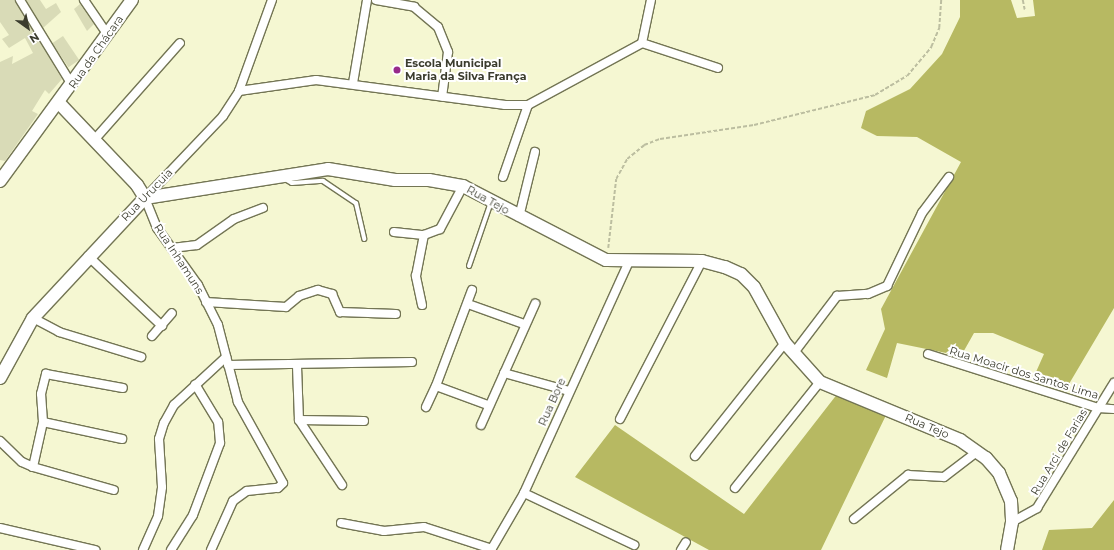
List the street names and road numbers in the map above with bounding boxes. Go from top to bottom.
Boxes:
street label: Rua da Chácara [66,13,126,91]
street label: Rua Urucuia [119,166,175,224]
street label: Rua Tejo [464,183,512,217]
street label: Rua Inhamuns [151,221,207,297]
street label: Rua Moacir dos Santos Lima [948,344,1100,402]
street label: Rua Bore [536,376,568,428]
street label: Rua Arci de Farias [1028,407,1090,497]
street label: Rua Tejo [903,411,951,441]

